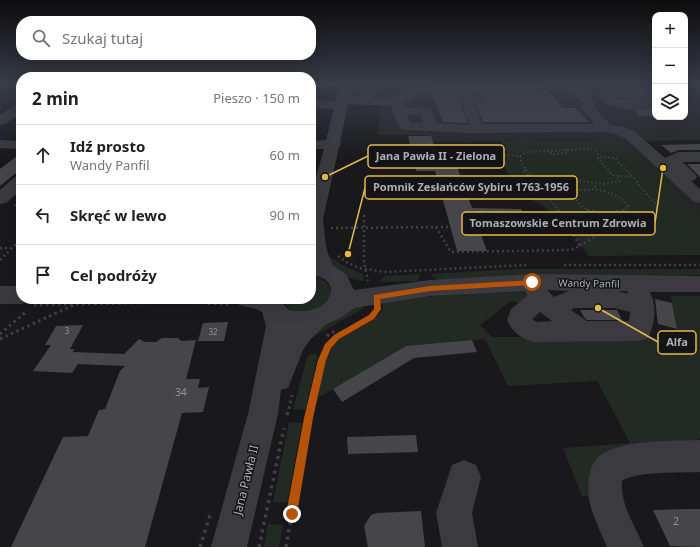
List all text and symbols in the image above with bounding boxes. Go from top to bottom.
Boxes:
map controls [652,12,688,120]
button: + [652,12,688,48]
search box [16,16,316,60]
icon: search [30,27,52,49]
text: Szukaj tutaj [62,28,143,48]
button: − [652,48,688,84]
button: layers [652,84,688,120]
text: 2 min [32,87,79,110]
text: Pieszo · 150 m [213,89,300,107]
text: Idź prosto [70,136,145,156]
icon: ahead [32,144,54,166]
callout: Jana Pawła II - Zielona [368,145,504,168]
text: 60 m [270,146,300,164]
text: Jana Pawła II - Zielona [375,148,496,163]
text: Wandy Panfil [70,156,150,174]
callout: Pomnik Zesłańców Sybiru 1763-1956 [365,176,577,199]
text: Pomnik Zesłańców Sybiru 1763-1956 [373,179,569,194]
icon: left [32,204,54,226]
text: Skręć w lewo [70,205,167,225]
text: 90 m [270,206,300,224]
callout: Tomaszowskie Centrum Zdrowia [462,212,655,235]
text: Tomaszowskie Centrum Zdrowia [469,215,647,230]
icon: arrive [32,264,54,286]
text: Cel podróży [70,265,157,285]
route start [523,273,541,291]
street label: Wandy Panfil [558,275,620,291]
house number: 3 [65,325,70,336]
house number: 32 [208,326,218,337]
callout: Alfa [658,331,696,354]
text: Alfa [666,334,688,349]
house number: 34 [175,385,187,399]
street label: Jana Pawła II [228,443,262,518]
route end [283,505,301,523]
house number: 2 [673,514,679,528]

